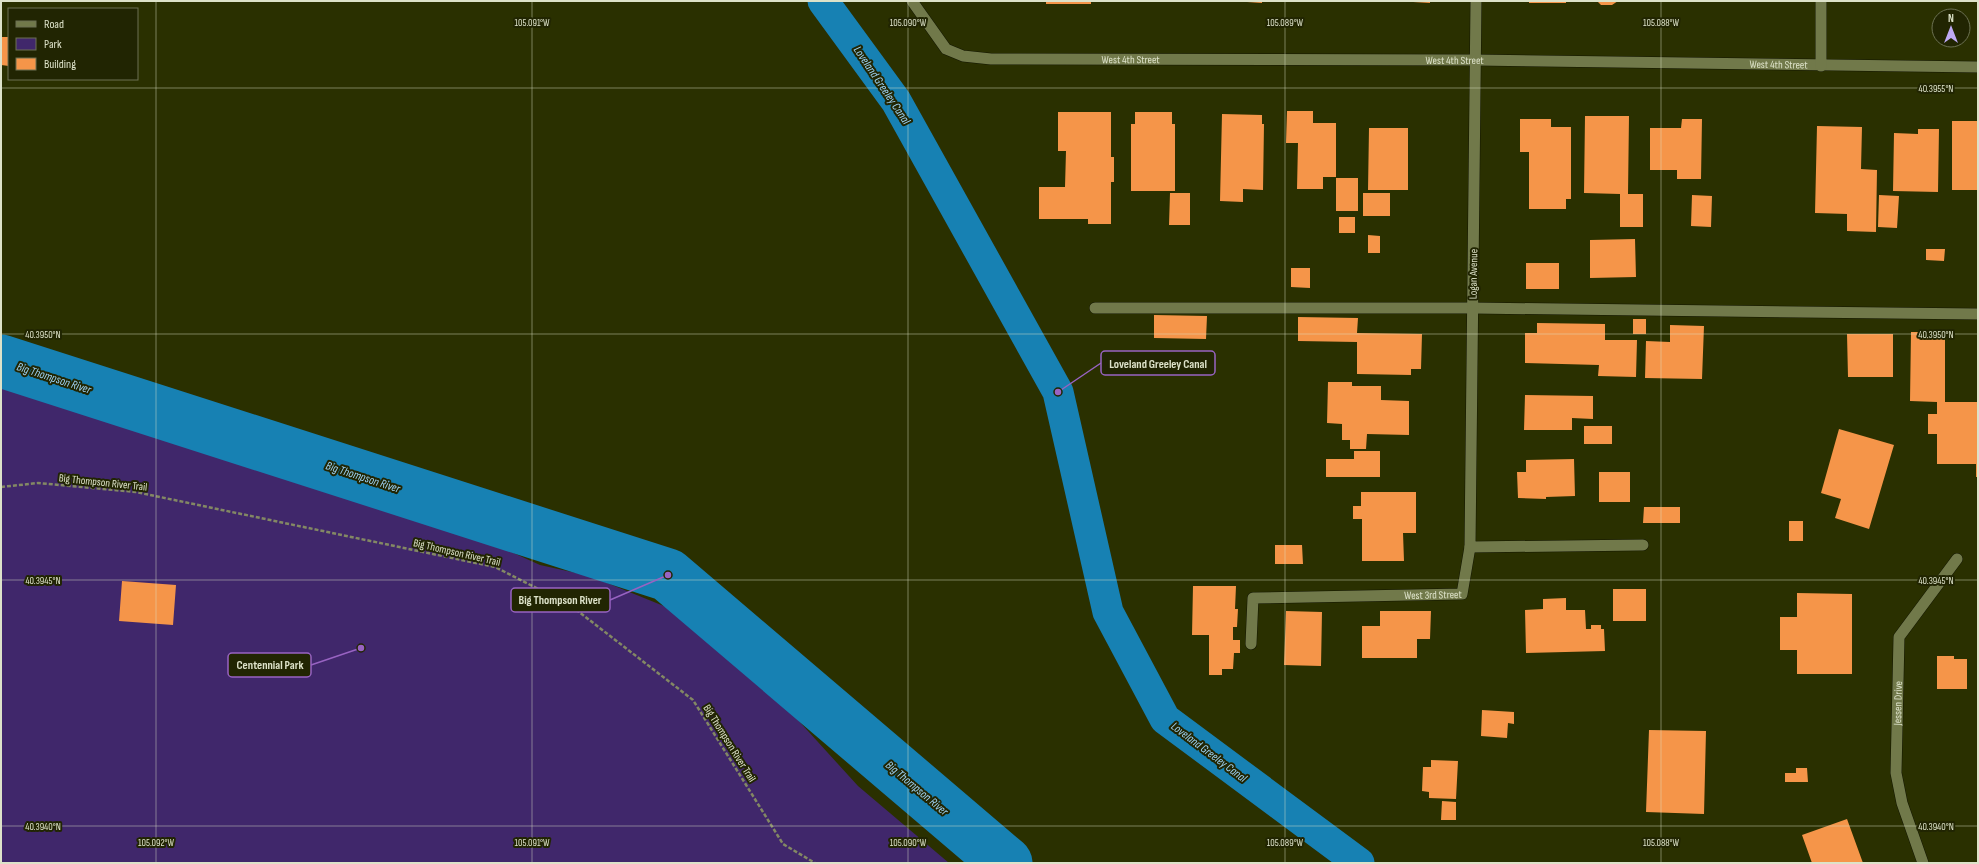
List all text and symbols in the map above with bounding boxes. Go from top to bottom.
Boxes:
legend [8,8,138,80]
north arrow [1931,8,1971,48]
text: N [1948,12,1954,25]
text: Road [44,17,64,32]
text: 105.091°W [515,17,550,29]
text: 105.090°W [890,17,927,29]
text: 105.089°W [1267,17,1304,29]
text: 105.088°W [1643,17,1680,29]
text: Park [44,37,62,52]
water label: Loveland Greeley Canal [850,43,914,128]
street label: West 4th Street [1102,53,1160,66]
street label: West 4th Street [1426,54,1484,67]
text: Building [44,57,76,72]
street label: West 4th Street [1749,58,1808,72]
text: 40.3955°N [1919,83,1953,95]
street label: Logan Avenue [1467,249,1480,299]
text: 40.3950°N [25,329,61,341]
text: 40.3950°N [1918,329,1954,341]
callout: Loveland Greeley Canal [1101,351,1215,375]
text: Loveland Greeley Canal [1109,357,1207,372]
water label: Big Thompson River [15,359,93,398]
water label: Big Thompson River [324,458,402,497]
street label: Big Thompson River Trail [58,471,148,494]
street label: Big Thompson River Trail [412,536,502,569]
text: 40.3945°N [25,575,61,587]
text: 40.3945°N [1918,575,1954,587]
callout: Big Thompson River [511,588,610,612]
street label: West 3rd Street [1404,588,1463,602]
text: Big Thompson River [518,593,602,608]
callout: Centennial Park [228,653,311,677]
text: Centennial Park [237,658,303,673]
street label: Jessen Drive [1891,681,1905,727]
street label: Big Thompson River Trail [701,702,759,784]
water label: Loveland Greeley Canal [1168,719,1250,786]
water label: Big Thompson River [882,758,952,819]
text: 40.3940°N [25,821,61,833]
text: 40.3940°N [1918,821,1954,833]
text: 105.092°W [138,837,175,849]
text: 105.091°W [515,837,550,849]
text: 105.090°W [890,837,927,849]
text: 105.089°W [1267,837,1304,849]
text: 105.088°W [1643,837,1680,849]

